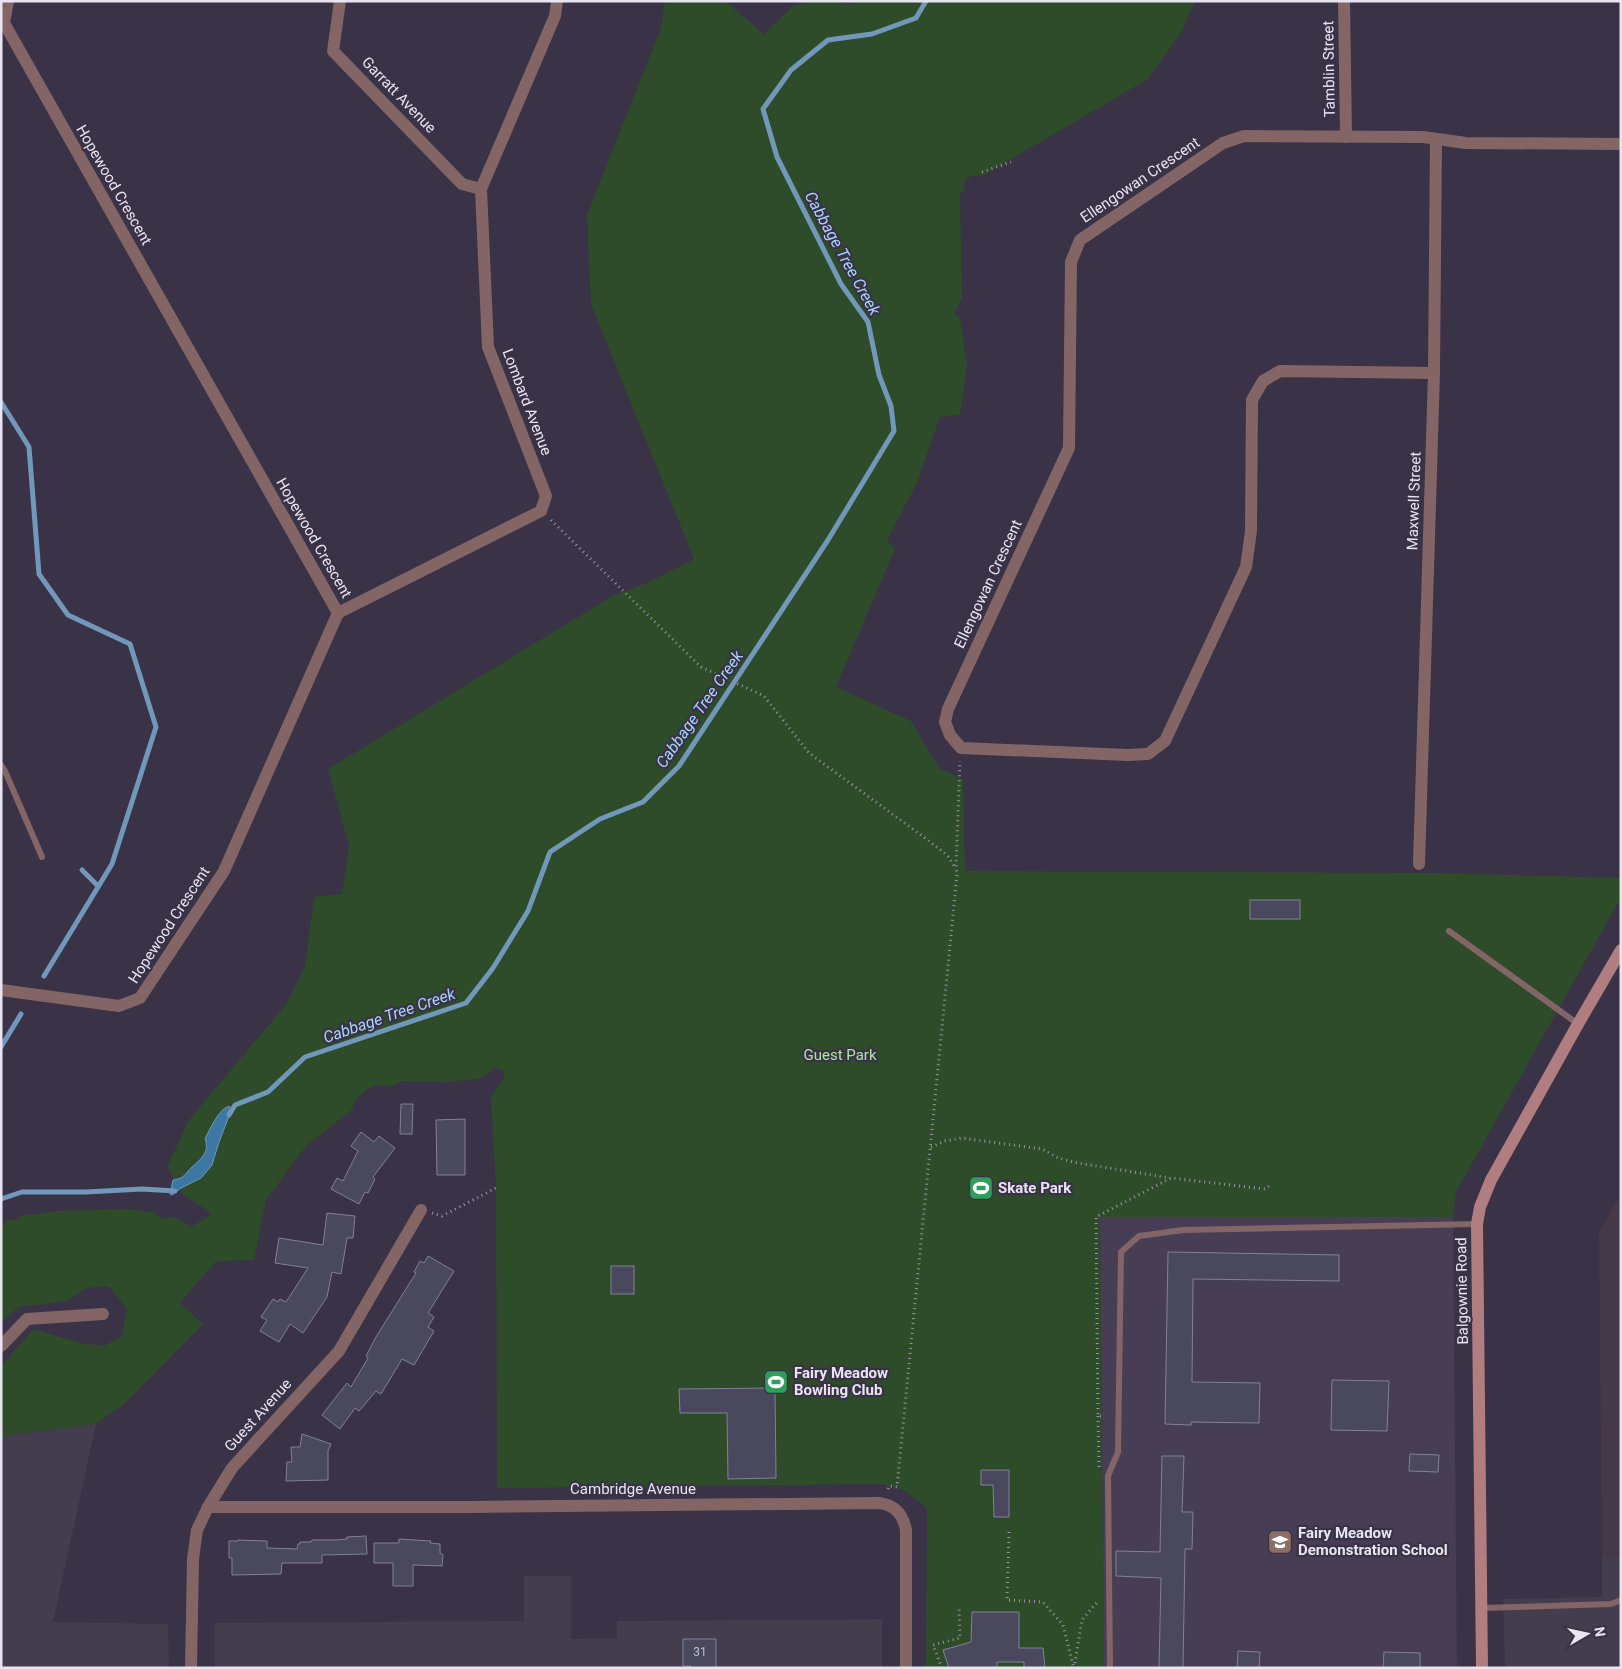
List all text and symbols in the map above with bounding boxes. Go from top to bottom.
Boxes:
street label: Tamblin Street [1319,20,1339,118]
street label: Garratt Avenue [358,53,440,137]
street label: Hopewood Crescent [72,122,156,248]
street label: Ellengowan Crescent [1077,133,1203,227]
water label: Cabbage Tree Creek [801,188,885,319]
street label: Lombard Avenue [498,346,556,458]
street label: Maxwell Street [1403,451,1425,551]
street label: Hopewood Crescent [272,475,356,601]
street label: Ellengowan Crescent [950,517,1026,651]
water label: Cabbage Tree Creek [652,646,748,772]
street label: Hopewood Crescent [125,863,214,987]
water label: Cabbage Tree Creek [321,984,459,1047]
park label: Guest Park [803,1046,877,1064]
sports icon: Skate Park [968,1175,994,1201]
place label: Skate Park [998,1179,1072,1197]
street label: Balgownie Road [1452,1237,1472,1345]
place label: Fairy Meadow Bowling Club [794,1364,888,1399]
sports icon: Fairy Meadow Bowling Club [763,1369,789,1395]
street label: Guest Avenue [221,1375,295,1455]
street label: Cambridge Avenue [570,1480,696,1498]
place label: Fairy Meadow Demonstration School [1298,1524,1448,1559]
school or university icon: Fairy Meadow Demonstration School [1267,1529,1293,1555]
north arrow [1562,1609,1612,1659]
text: N [1591,1626,1609,1638]
house number: 31 [693,1645,707,1659]

